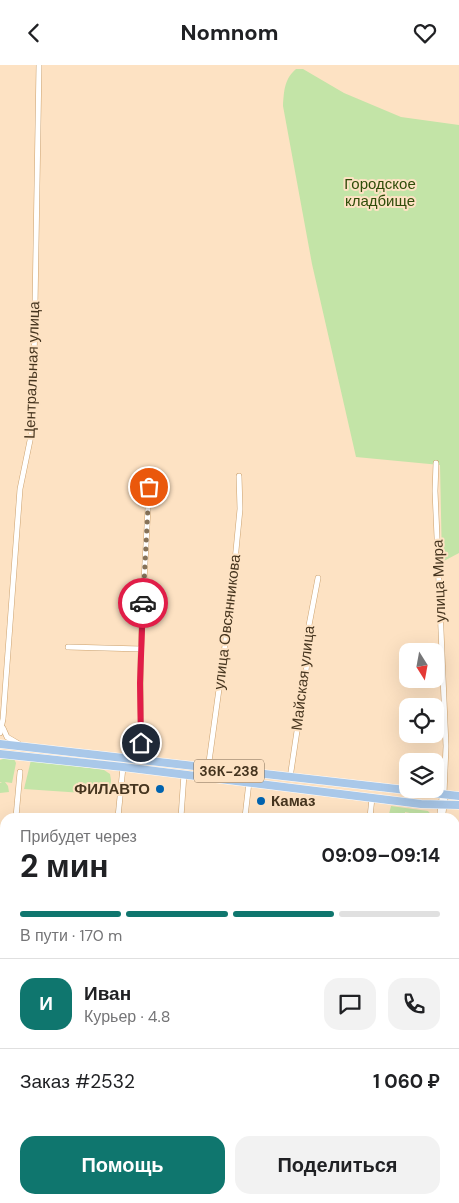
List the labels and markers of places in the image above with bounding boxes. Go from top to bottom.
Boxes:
pin [128,466,170,508]
pin [120,722,162,764]
place label: ФИЛАВТО [74,779,150,799]
marker: ФИЛАВТО [154,783,166,795]
place label: Камаз [271,791,316,811]
marker: Камаз [255,795,267,807]

